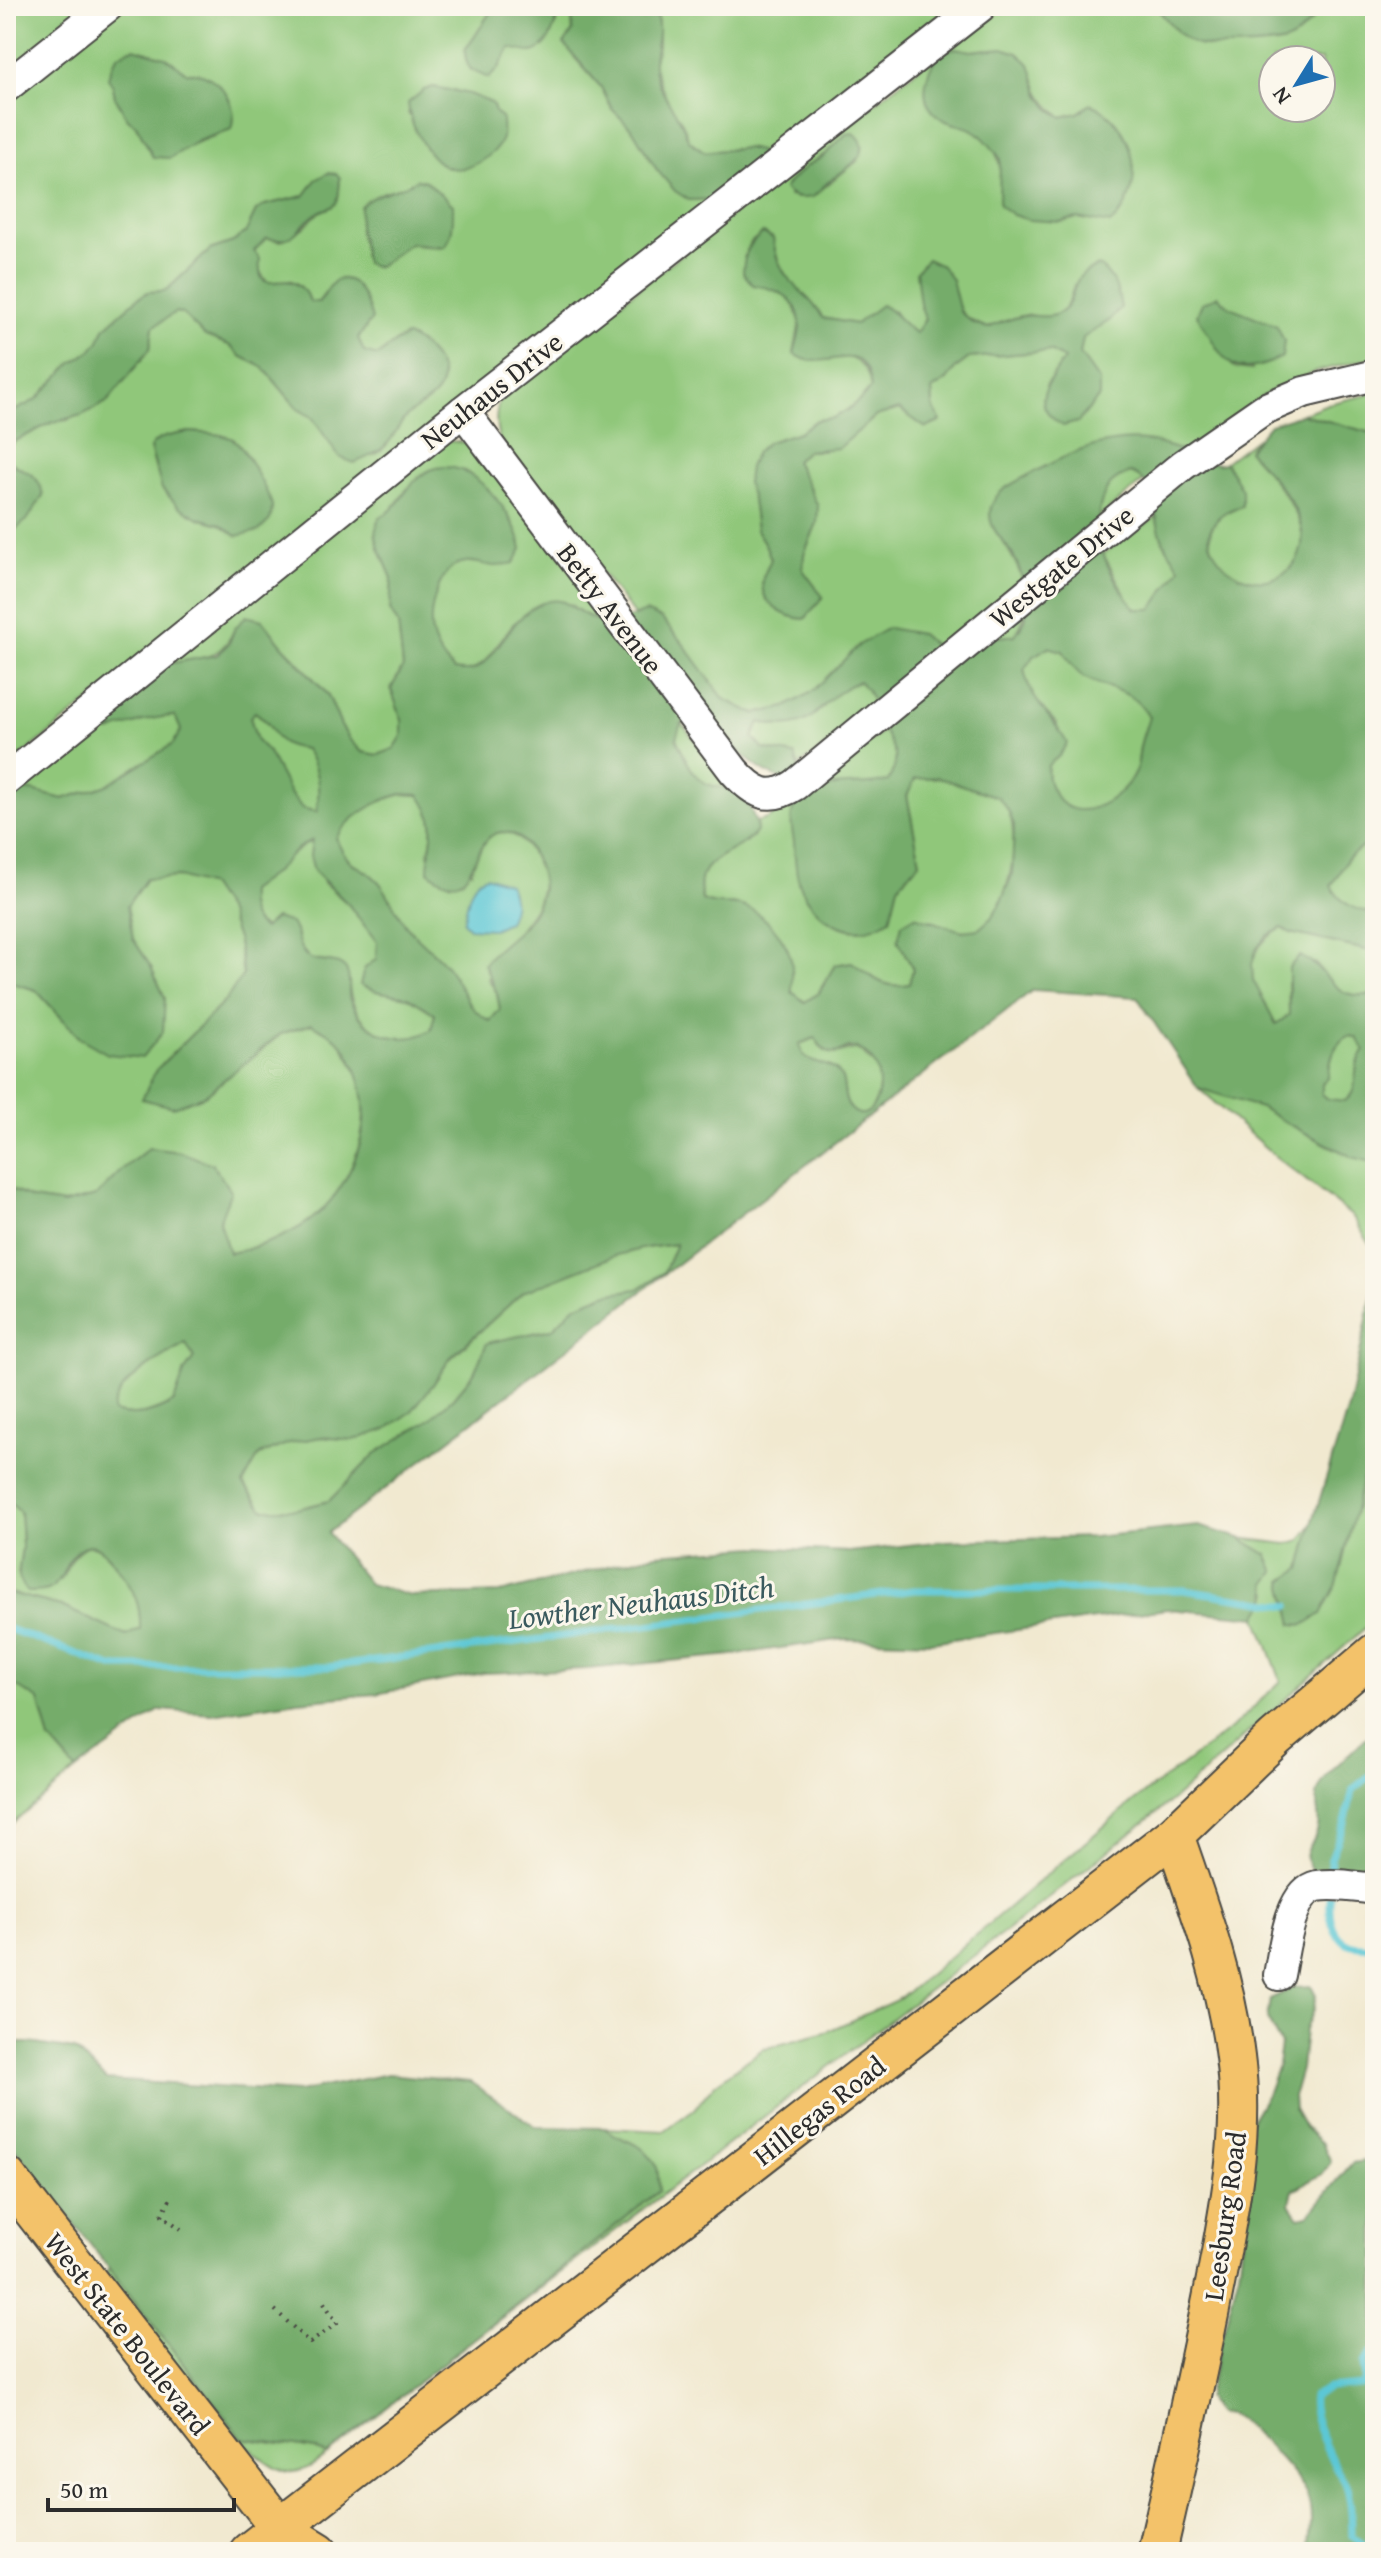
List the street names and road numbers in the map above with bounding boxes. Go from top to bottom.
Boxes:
street label: Neuhaus Drive [411,321,571,459]
street label: Westgate Drive [980,495,1142,637]
street label: Betty Avenue [548,534,674,682]
street label: Hillegas Road [744,2045,894,2175]
street label: Leesburg Road [1192,2128,1256,2303]
street label: West State Boulevard [35,2223,221,2443]

